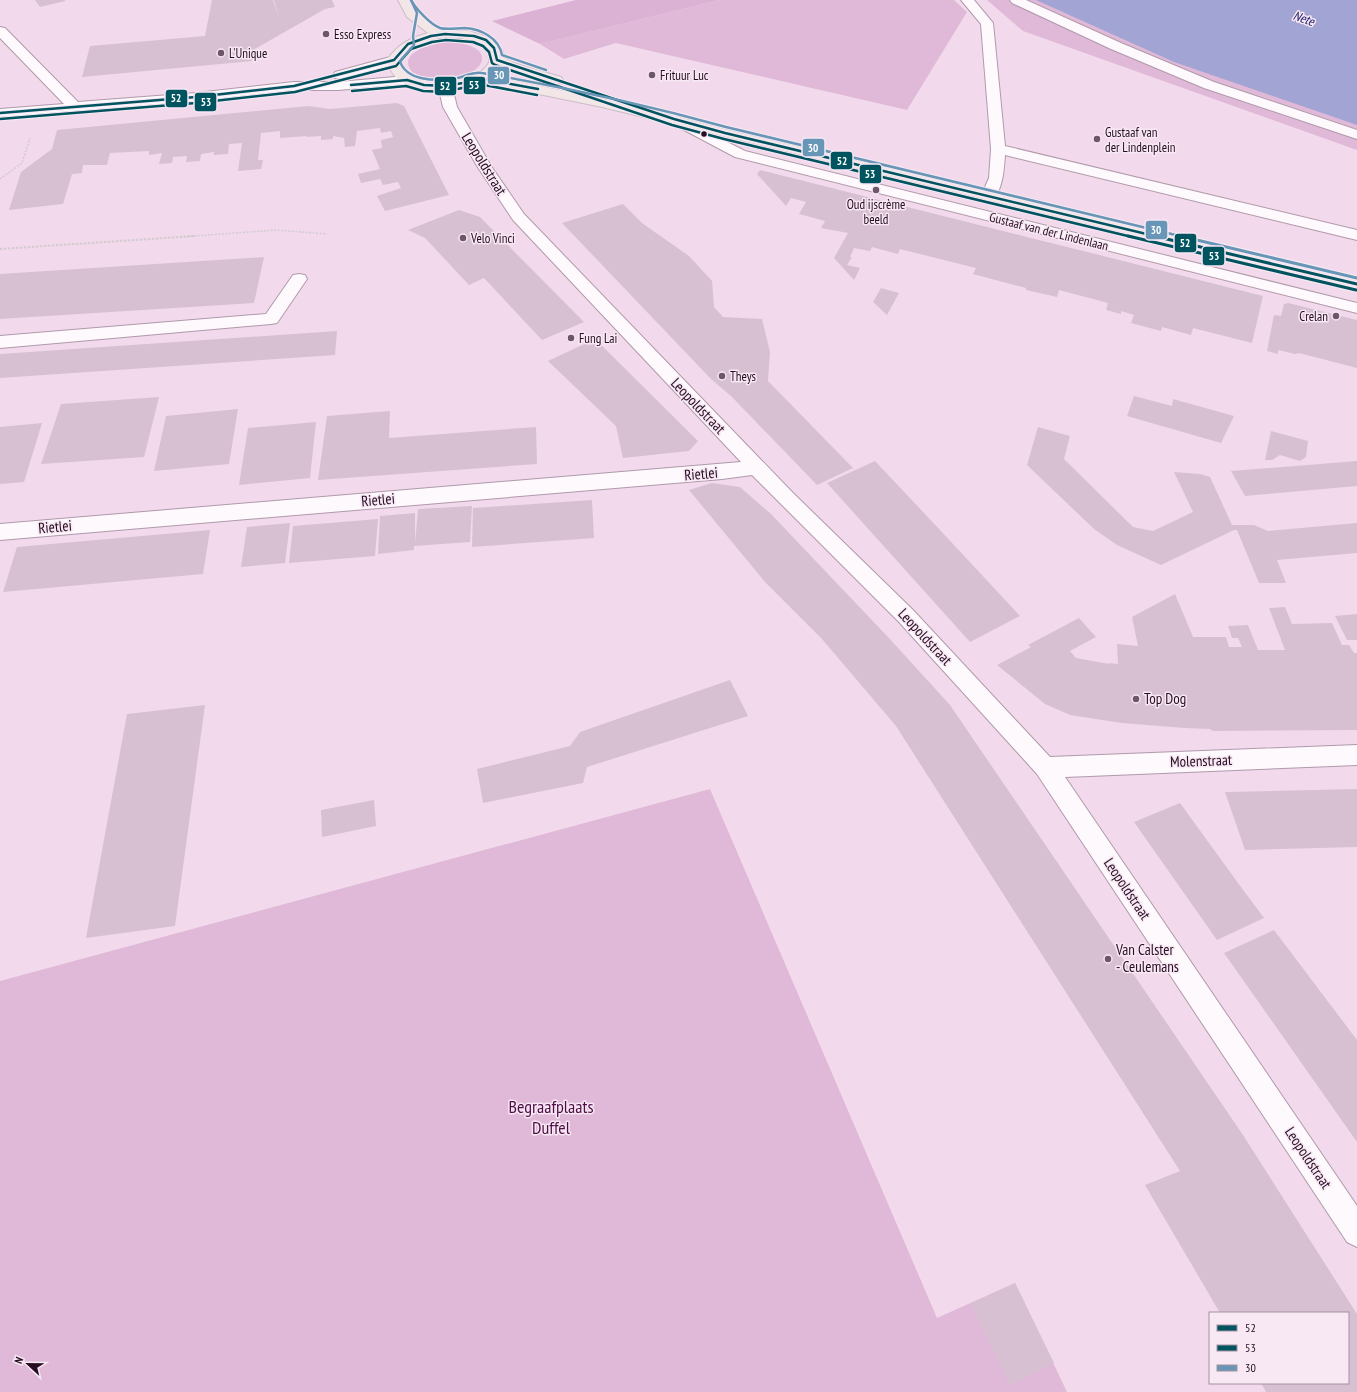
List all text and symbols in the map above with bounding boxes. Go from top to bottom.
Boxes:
water label: Nete [1291,7,1318,30]
place label: Esso Express [334,26,391,43]
marker: Esso Express [321,29,331,39]
place label: L'Unique [229,45,267,62]
marker: L'Unique [216,48,226,58]
line badge: 30 [487,66,510,85]
place label: Frituur Luc [660,67,709,84]
text: 30 [494,68,504,82]
marker: Frituur Luc [647,70,657,80]
line badge: 52 [434,76,457,96]
line badge: 53 [463,76,486,95]
text: 53 [469,78,479,92]
text: 52 [440,79,450,93]
line badge: 52 [165,89,188,108]
text: 52 [171,91,181,105]
line badge: 53 [194,92,217,112]
text: 53 [201,95,211,109]
place label: Gustaaf van der Lindenplein [1105,124,1176,156]
street label: Leopoldstraat [458,129,511,199]
unlabelled marker [699,129,709,139]
marker: Gustaaf van der Lindenplein [1092,134,1102,144]
line badge: 30 [802,138,825,157]
text: 30 [808,141,818,155]
line badge: 52 [830,151,853,170]
text: 52 [837,154,847,168]
line badge: 53 [859,164,882,184]
text: 53 [865,167,875,181]
marker: Oud ijscrème beeld [871,185,881,195]
place label: Oud ijscrème beeld [847,196,905,228]
street label: Gustaaf van der Lindenlaan [988,208,1111,255]
line badge: 30 [1145,220,1168,240]
text: 30 [1151,223,1161,237]
place label: Velo Vinci [470,230,515,247]
marker: Velo Vinci [458,233,468,243]
line badge: 52 [1174,233,1197,253]
text: 52 [1180,236,1190,250]
line badge: 53 [1202,246,1225,266]
text: 53 [1209,249,1219,263]
place label: Crelan [1299,308,1328,325]
marker: Crelan [1331,311,1341,321]
place label: Fung Lai [579,330,618,347]
marker: Fung Lai [566,333,576,343]
place label: Theys [730,368,756,385]
marker: Theys [717,371,727,381]
street label: Leopoldstraat [667,374,730,438]
street label: Rietlei [683,463,719,484]
street label: Rietlei [360,489,396,510]
street label: Rietlei [37,516,73,537]
street label: Leopoldstraat [894,604,956,669]
place label: Top Dog [1144,689,1186,708]
marker: Top Dog [1131,694,1141,704]
street label: Molenstraat [1170,750,1232,771]
street label: Leopoldstraat [1100,854,1155,923]
place label: Van Calster - Ceulemans [1115,940,1179,976]
marker: Van Calster - Ceulemans [1103,954,1113,964]
park label: Begraafplaats Duffel [509,1095,593,1139]
street label: Leopoldstraat [1281,1123,1336,1192]
legend [1209,1312,1349,1384]
text: 52 [1245,1320,1256,1335]
text: 53 [1245,1340,1256,1355]
north arrow [8,1344,48,1384]
text: N [11,1355,26,1366]
text: 30 [1245,1360,1256,1375]

